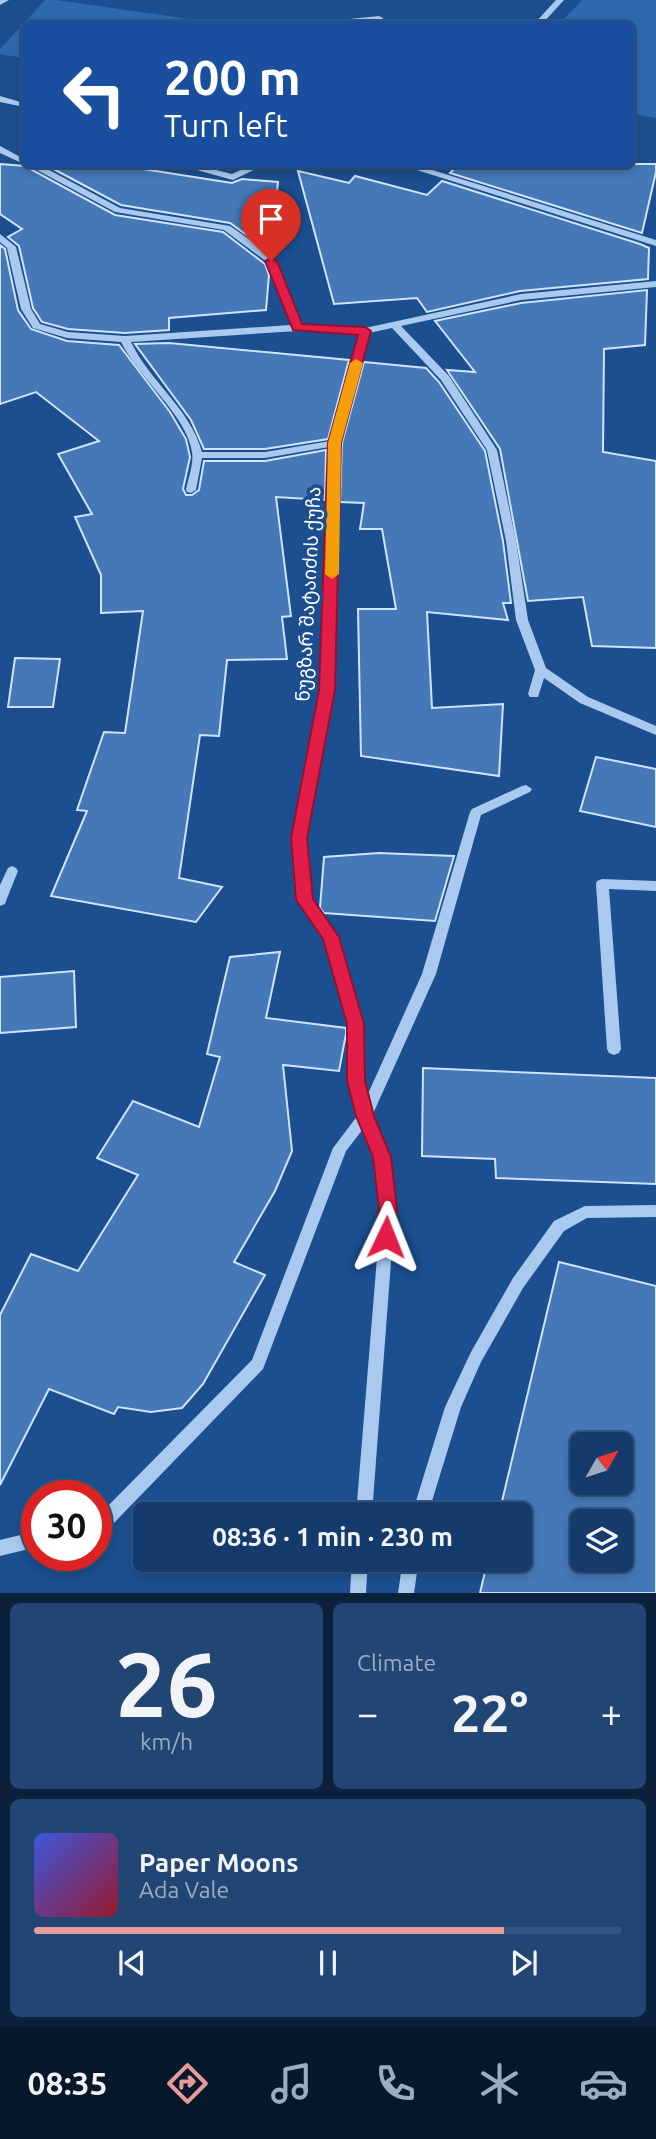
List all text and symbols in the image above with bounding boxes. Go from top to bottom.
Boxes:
icon: left [49,49,140,140]
text: 200 m [164,49,301,104]
text: Turn left [164,107,288,143]
pin [241,189,301,261]
icon: arrive [252,200,290,238]
street label: ნუგზარ შატაიძის ქუჩა [291,486,326,702]
position arrow [349,1200,423,1274]
north arrow [570,1432,634,1494]
map controls [570,1432,633,1572]
speed limit sign: 30 [21,1480,112,1571]
button: layers [570,1509,633,1572]
text: 08:36 · 1 min · 230 m [212,1522,453,1551]
text: 26 [115,1632,218,1734]
text: Climate [357,1650,436,1675]
text: 22° [451,1684,528,1742]
text: − [357,1692,378,1734]
text: + [601,1692,622,1734]
text: km/h [140,1729,193,1754]
text: Paper Moons [139,1848,298,1877]
text: Ada Vale [139,1877,229,1902]
icon: previous [113,1944,151,1982]
icon: pause [309,1944,347,1982]
icon: next [505,1944,543,1982]
icon: directions [163,2059,212,2108]
icon: music [267,2059,316,2108]
icon: phone [371,2059,420,2108]
icon: climate [475,2059,524,2108]
icon: car [579,2059,628,2108]
text: 08:35 [28,2065,108,2101]

